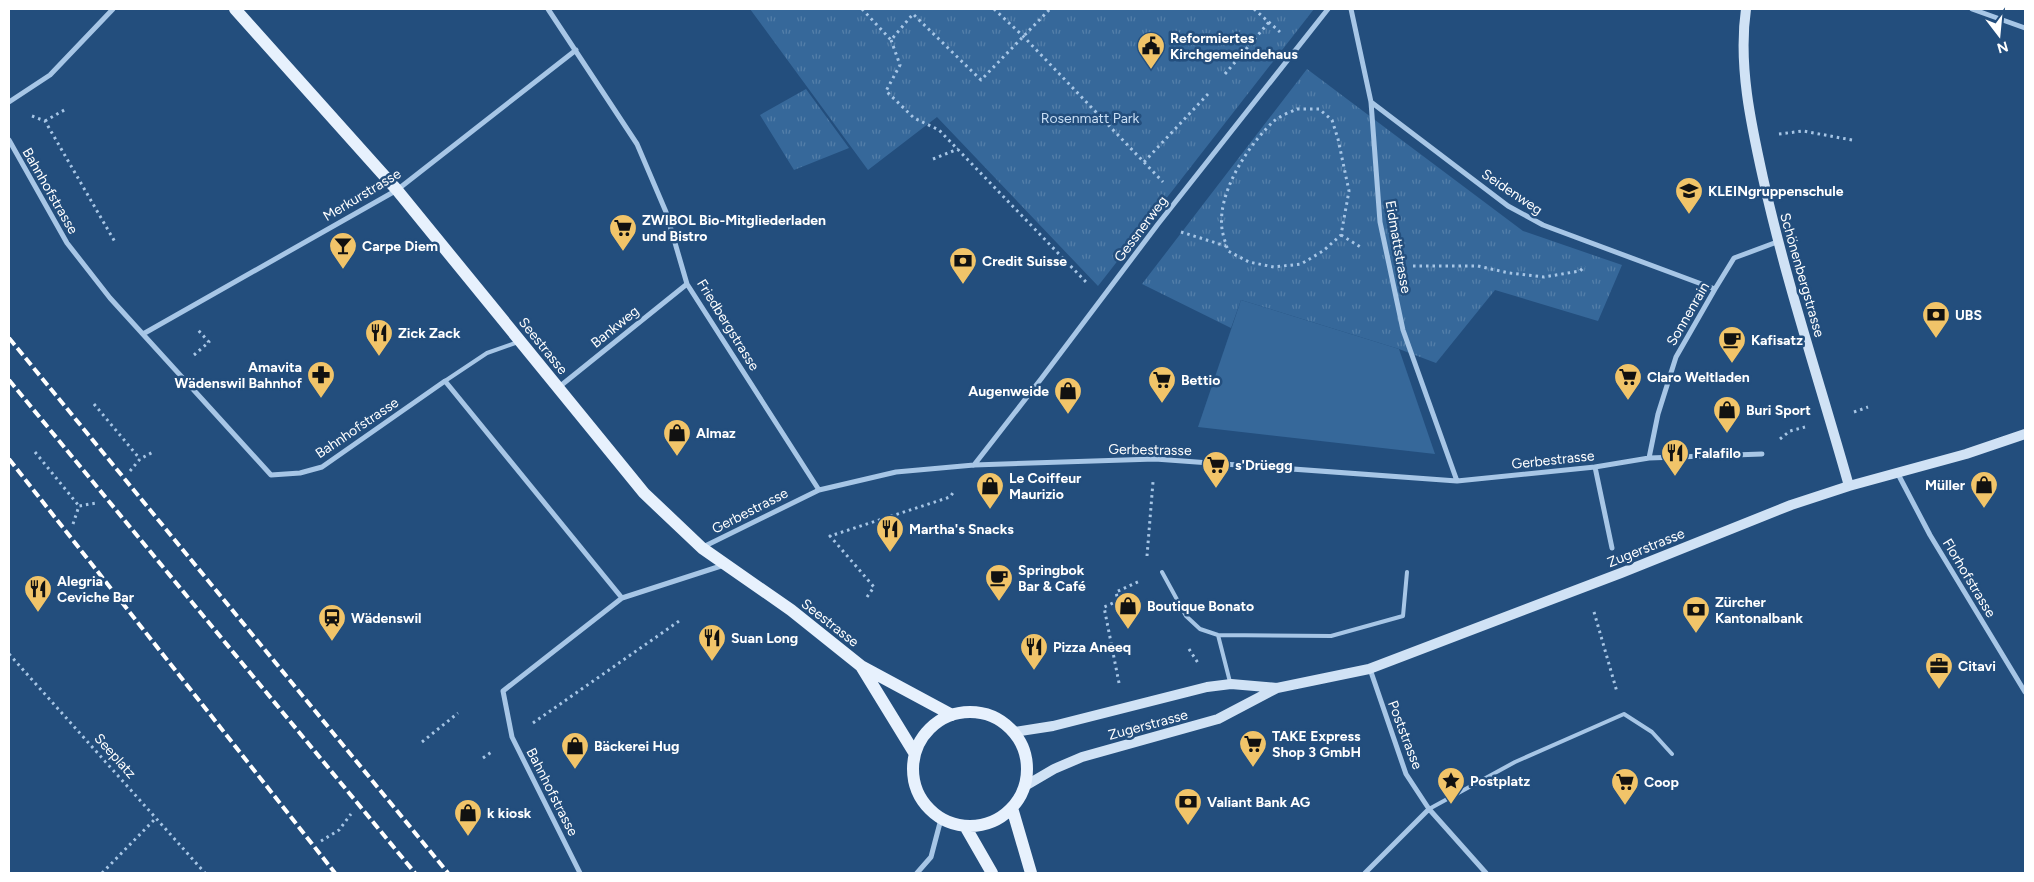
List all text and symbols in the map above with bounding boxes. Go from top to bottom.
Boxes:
north arrow [1974,10,2024,60]
place label: Reformiertes Kirchgemeindehaus [1170,30,1298,63]
public building icon: Reformiertes Kirchgemeindehaus [1136,31,1166,70]
text: N [1995,37,2010,57]
park label: Rosenmatt Park [1041,110,1140,127]
street label: Bahnhofstrasse [18,145,82,237]
street label: Merkurstrasse [320,165,404,225]
street label: Seidenweg [1478,165,1546,219]
school or university icon: KLEINgruppenschule [1674,176,1704,215]
place label: KLEINgruppenschule [1708,183,1844,200]
street label: Gessnerweg [1111,193,1171,265]
street label: Eidmattstrasse [1381,199,1415,295]
street label: Schönenbergstrasse [1776,211,1828,339]
place label: ZWIBOL Bio-Mitgliederladen und Bistro [642,212,826,245]
supermarket icon: ZWIBOL Bio-Mitgliederladen und Bistro [608,213,638,252]
bar icon: Carpe Diem [328,231,358,270]
place label: Carpe Diem [362,238,438,255]
bank icon: Credit Suisse [948,246,978,285]
place label: Credit Suisse [982,253,1067,270]
street label: Friedbergstrasse [693,276,763,374]
street label: Sonnenrain [1663,279,1713,349]
bank icon: UBS [1921,300,1951,339]
street label: Bankweg [588,302,642,352]
place label: UBS [1955,307,1982,324]
street label: Seestrasse [515,314,571,378]
restaurant icon: Zick Zack [364,318,394,357]
place label: Zick Zack [398,325,461,342]
cafe icon: Kafisatz [1717,325,1747,364]
place label: Kafisatz [1751,332,1803,349]
place label: Amavita Wädenswil Bahnhof [175,359,302,392]
pharmacy icon: Amavita Wädenswil Bahnhof [306,360,336,399]
supermarket icon: Claro Weltladen [1613,362,1643,401]
supermarket icon: Bettio [1147,365,1177,404]
place label: Claro Weltladen [1647,369,1750,386]
place label: Bettio [1181,372,1220,389]
shop icon: Augenweide [1053,376,1083,415]
place label: Augenweide [968,383,1049,400]
street label: Bahnhofstrasse [312,394,402,462]
shop icon: Buri Sport [1712,395,1742,434]
place label: Buri Sport [1746,402,1811,419]
shop icon: Almaz [662,418,692,457]
place label: Almaz [696,425,736,442]
restaurant icon: Falafilo [1660,438,1690,477]
street label: Gerbestrasse [1108,441,1192,459]
place label: Falafilo [1694,445,1741,462]
street label: Gerbestrasse [1511,447,1596,473]
supermarket icon: s'Drüegg [1201,450,1231,489]
place label: s'Drüegg [1235,457,1293,474]
place label: Le Coiffeur Maurizio [1009,470,1082,503]
shop icon: Müller [1969,470,1999,509]
shop icon: Le Coiffeur Maurizio [975,471,1005,510]
place label: Müller [1925,477,1966,494]
street label: Gerbestrasse [709,484,791,537]
restaurant icon: Martha's Snacks [875,514,905,553]
place label: Martha's Snacks [909,521,1014,538]
street label: Zugerstrasse [1605,525,1687,571]
street label: Florhofstrasse [1939,535,1999,621]
place label: Springbok Bar & Café [1018,562,1086,595]
cafe icon: Springbok Bar & Café [984,563,1014,602]
place label: Alegria Ceviche Bar [57,573,135,606]
restaurant icon: Alegria Ceviche Bar [23,574,53,613]
shop icon: Boutique Bonato [1113,591,1143,630]
place label: Zürcher Kantonalbank [1715,594,1804,627]
street label: Seestrasse [798,595,862,651]
bank icon: Zürcher Kantonalbank [1681,595,1711,634]
place label: Boutique Bonato [1147,598,1254,615]
station icon: Wädenswil [317,603,347,642]
place label: Wädenswil [351,610,422,627]
restaurant icon: Suan Long [697,623,727,662]
place label: Suan Long [731,630,798,647]
restaurant icon: Pizza Aneeq [1019,632,1049,671]
place label: Pizza Aneeq [1053,639,1131,656]
office icon: Citavi [1924,651,1954,690]
place label: Citavi [1958,658,1996,675]
street label: Poststrasse [1384,698,1426,772]
street label: Zugerstrasse [1106,706,1190,744]
place label: TAKE Express Shop 3 GmbH [1272,728,1361,761]
supermarket icon: TAKE Express Shop 3 GmbH [1238,729,1268,768]
street label: Seeplatz [90,730,140,782]
shop icon: Bäckerei Hug [560,731,590,770]
place label: Bäckerei Hug [594,738,679,755]
street label: Bahnhofstrasse [522,745,582,839]
place icon: Postplatz [1436,766,1466,805]
supermarket icon: Coop [1610,767,1640,806]
place label: Postplatz [1470,773,1531,790]
place label: Coop [1644,774,1679,791]
bank icon: Valiant Bank AG [1173,787,1203,826]
place label: Valiant Bank AG [1207,794,1311,811]
shop icon: k kiosk [453,798,483,837]
place label: k kiosk [487,805,532,822]

